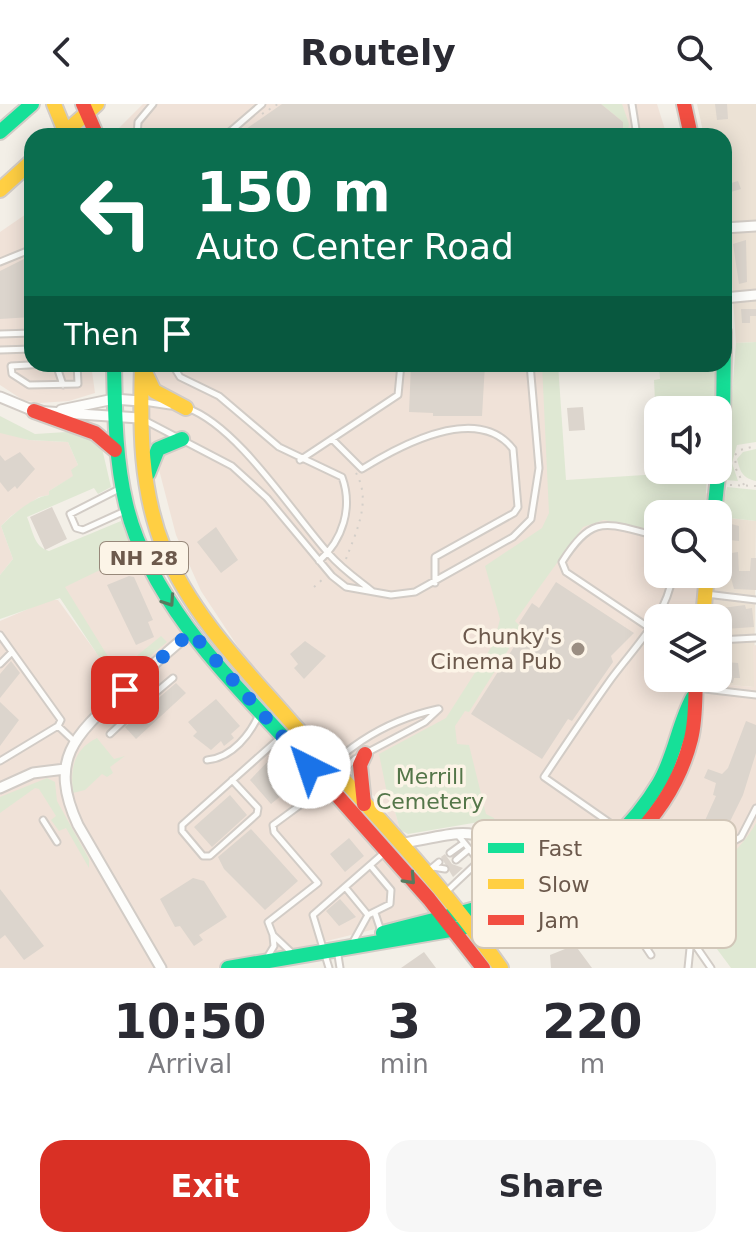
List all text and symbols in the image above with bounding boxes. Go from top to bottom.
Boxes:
icon: back [40,30,84,74]
icon: search [672,30,716,74]
text: Routely [300,32,456,73]
text: 150 m [196,159,391,224]
icon: left [64,160,168,264]
text: Auto Center Road [196,226,514,267]
icon: arrive [155,312,199,356]
text: Then [64,317,139,352]
map controls [644,396,732,692]
button: sound [644,396,732,484]
button: search [644,500,732,588]
road number: NH 28 [100,542,188,574]
one-way arrow [159,593,174,607]
button: layers [644,604,732,692]
place label: Chunky's Cinema Pub [430,624,562,674]
marker: Chunky's Cinema Pub [569,640,587,658]
pin [91,656,159,724]
icon: arrive [103,668,147,712]
position arrow [267,725,351,809]
park label: Merrill Cemetery [376,764,484,814]
legend [472,820,736,948]
text: Fast [538,836,583,861]
one-way arrow [401,870,415,885]
text: Slow [538,872,590,897]
text: Jam [536,908,579,933]
text: 10:50 [113,993,266,1049]
text: 3 [388,993,421,1049]
text: 220 [542,993,642,1049]
text: Arrival [148,1049,232,1079]
text: min [380,1049,429,1079]
text: m [580,1049,605,1079]
button: Exit [40,1140,370,1232]
button: Share [386,1140,716,1232]

